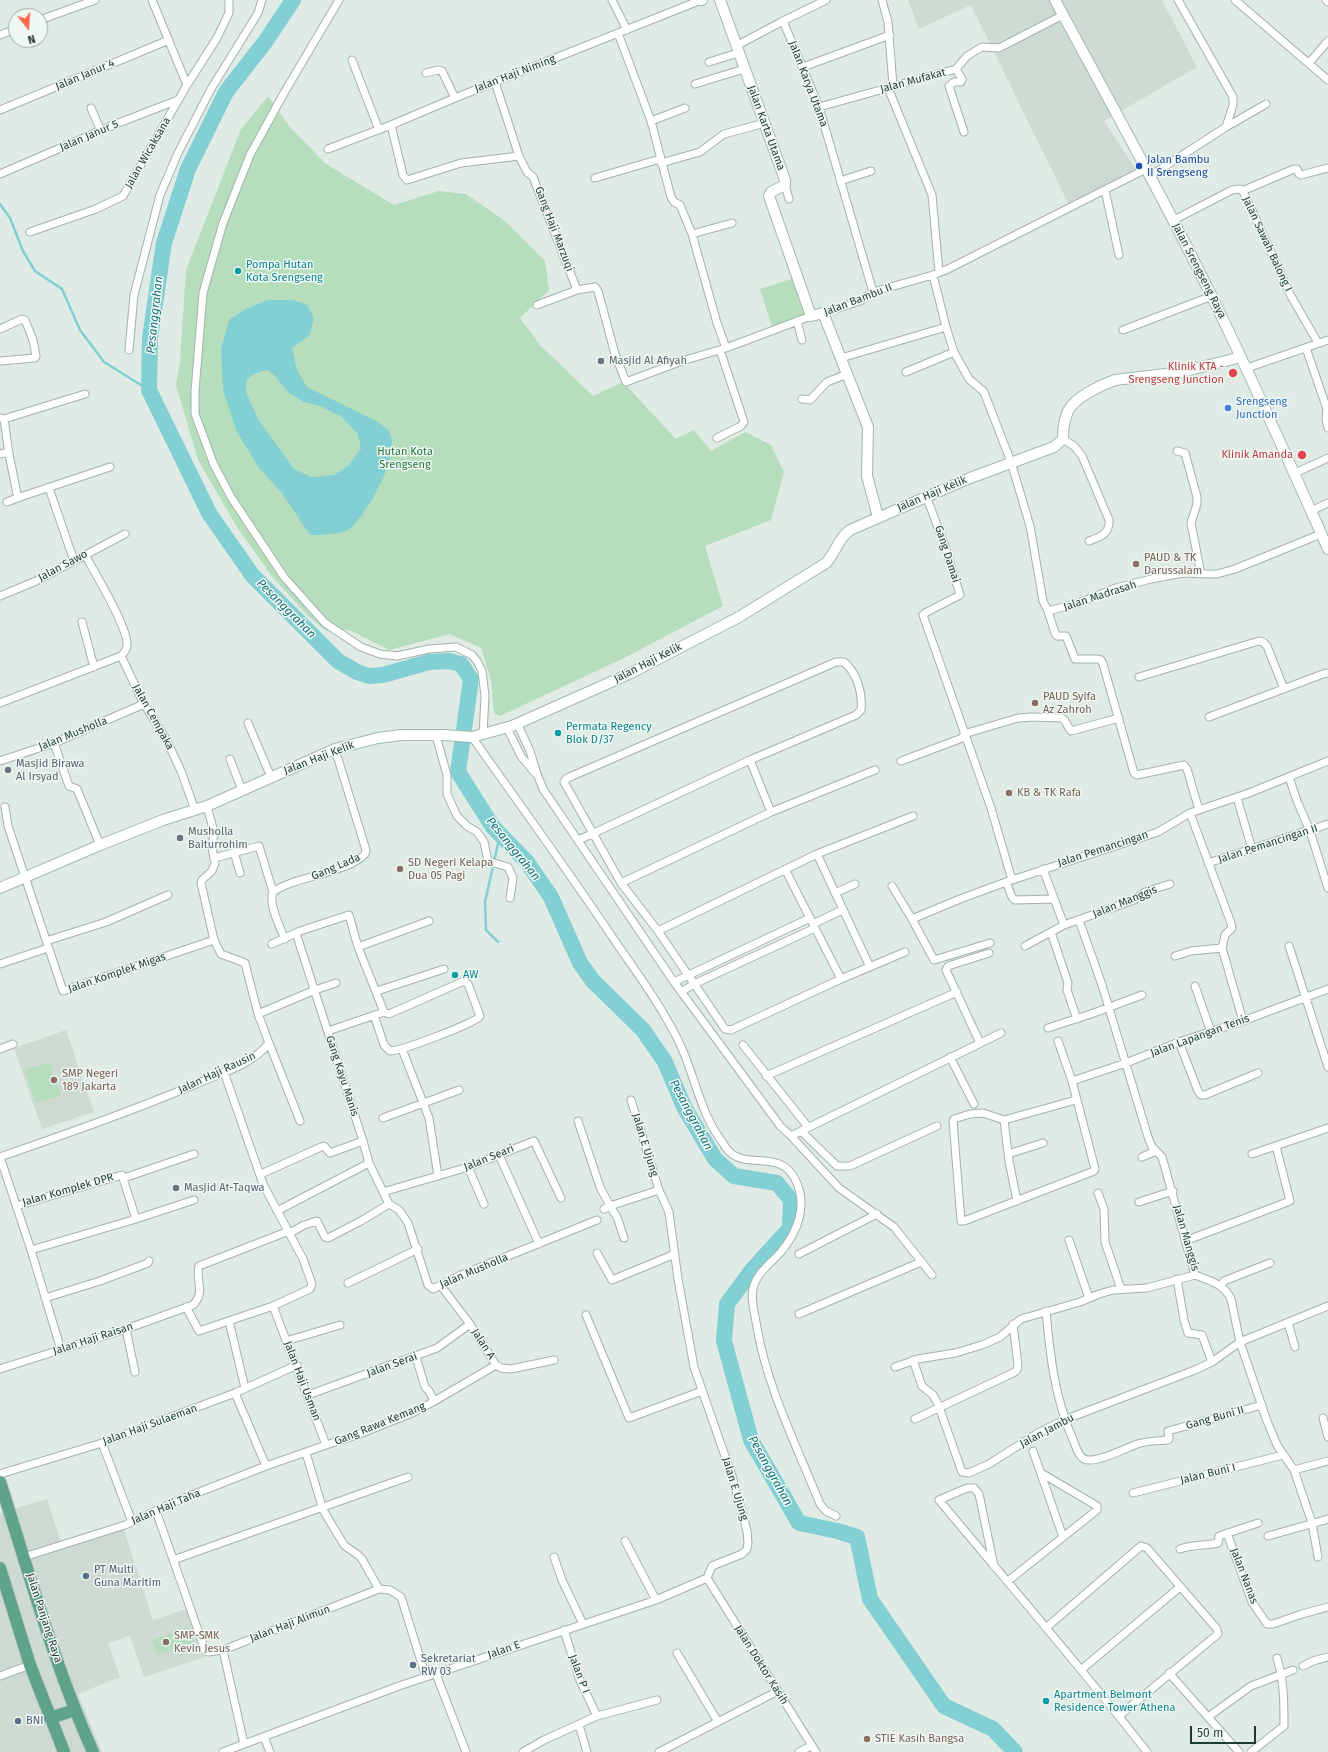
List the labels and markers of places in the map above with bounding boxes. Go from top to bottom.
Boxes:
place label: Jalan Bambu II Srengseng [1147,153,1210,179]
marker: Jalan Bambu II Srengseng [1134,161,1144,171]
place label: Pompa Hutan Kota Srengseng [246,258,323,284]
marker: Pompa Hutan Kota Srengseng [233,266,243,276]
place label: Masjid Al Afiyah [609,354,687,368]
marker: Masjid Al Afiyah [596,356,606,366]
place label: Klinik KTA - Srengseng Junction [1128,360,1224,386]
marker: Klinik KTA - Srengseng Junction [1227,367,1239,379]
place label: Srengseng Junction [1236,395,1287,421]
marker: Srengseng Junction [1223,403,1233,413]
place label: Klinik Amanda [1221,448,1293,462]
marker: Klinik Amanda [1296,449,1308,461]
place label: PAUD & TK Darussalam [1144,551,1202,577]
marker: PAUD & TK Darussalam [1131,559,1141,569]
place label: PAUD Syifa Az Zahroh [1043,690,1096,716]
marker: PAUD Syifa Az Zahroh [1030,698,1040,708]
place label: Permata Regency Blok D/37 [566,720,652,746]
marker: Permata Regency Blok D/37 [553,728,563,738]
place label: Masjid Birawa Al Irsyad [16,757,85,783]
marker: Masjid Birawa Al Irsyad [3,765,13,775]
place label: KB & TK Rafa [1017,786,1081,800]
marker: KB & TK Rafa [1004,788,1014,798]
place label: Musholla Baiturrohim [188,825,248,851]
marker: Musholla Baiturrohim [175,833,185,843]
place label: SD Negeri Kelapa Dua 05 Pagi [408,856,493,882]
marker: SD Negeri Kelapa Dua 05 Pagi [395,864,405,874]
place label: AW [463,968,478,982]
marker: AW [450,970,460,980]
place label: SMP Negeri 189 Jakarta [62,1067,118,1093]
marker: SMP Negeri 189 Jakarta [49,1075,59,1085]
place label: Masjid At-Taqwa [184,1181,264,1195]
marker: Masjid At-Taqwa [171,1183,181,1193]
place label: PT Multi Guna Maritim [94,1563,161,1589]
marker: PT Multi Guna Maritim [81,1571,91,1581]
place label: SMP-SMK Kevin Jesus [174,1629,230,1655]
marker: SMP-SMK Kevin Jesus [161,1637,171,1647]
place label: Sekretariat RW 03 [421,1652,476,1678]
marker: Sekretariat RW 03 [408,1660,418,1670]
place label: Apartment Belmont Residence Tower Athena [1054,1688,1175,1714]
marker: Apartment Belmont Residence Tower Athena [1041,1696,1051,1706]
place label: BNI [26,1714,43,1728]
marker: BNI [13,1716,23,1726]
place label: STIE Kasih Bangsa [875,1732,964,1746]
marker: STIE Kasih Bangsa [862,1734,872,1744]

